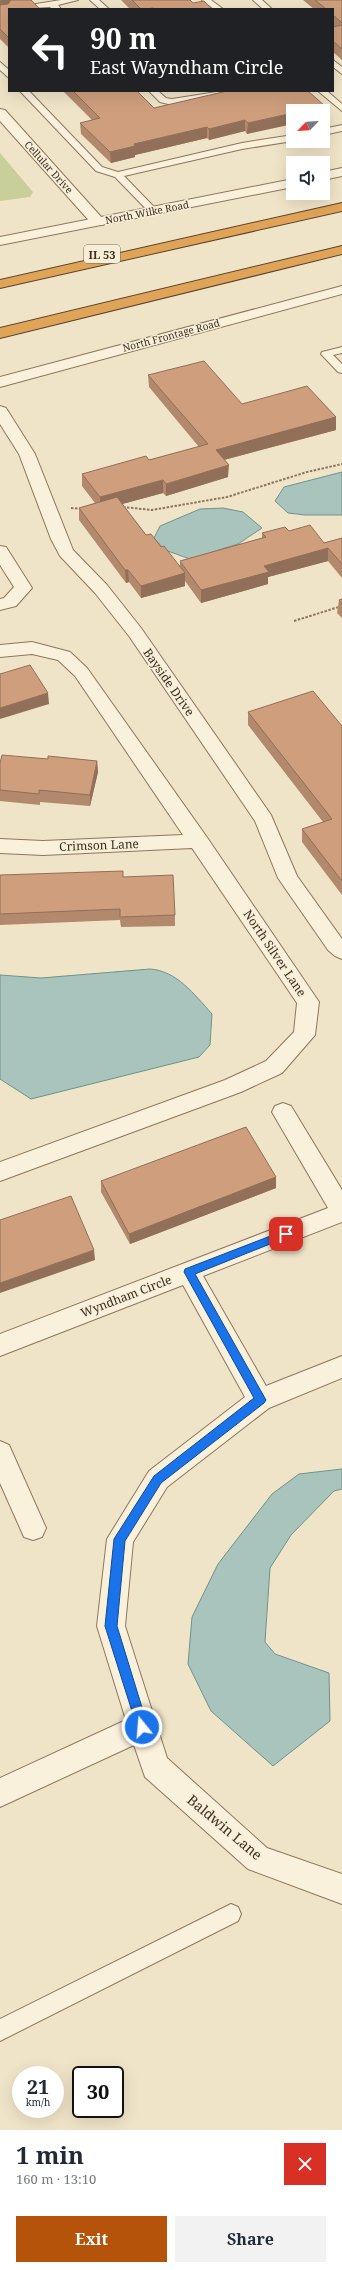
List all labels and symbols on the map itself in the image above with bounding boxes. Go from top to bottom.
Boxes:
north arrow [286,104,330,148]
street label: Cellular Drive [22,138,76,196]
street label: North Wilke Road [104,197,190,227]
road number: IL 53 [84,245,120,263]
street label: North Frontage Road [121,315,221,355]
street label: Bayside Drive [139,645,199,719]
street label: Crimson Lane [59,835,139,855]
street label: North Silver Lane [240,906,310,1000]
pin [269,1217,303,1251]
street label: Wyndham Circle [78,1271,174,1321]
position arrow [121,1706,163,1748]
street label: Baldwin Lane [184,1790,266,1864]
speed limit sign: 30 [72,2066,124,2118]

